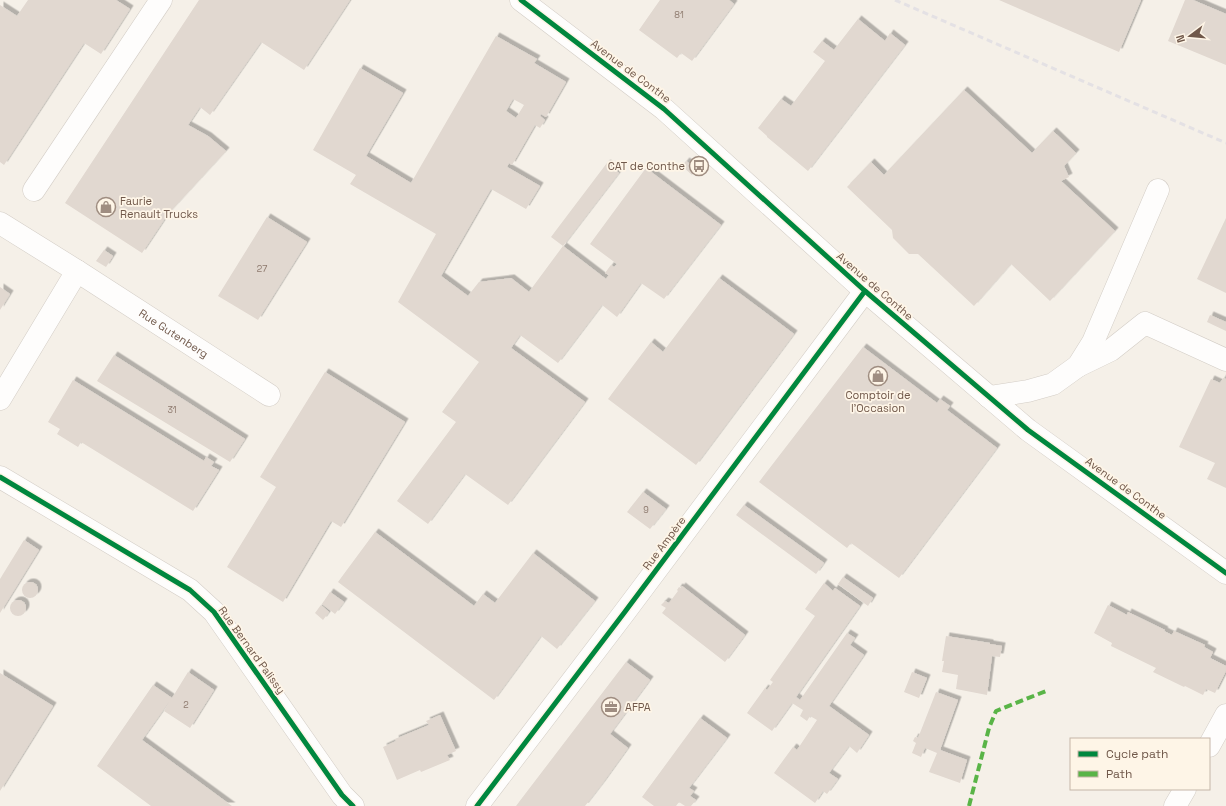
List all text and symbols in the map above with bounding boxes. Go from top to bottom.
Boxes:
house number: 81 [674,9,684,21]
north arrow [1170,16,1210,56]
text: N [1173,33,1188,44]
street label: Avenue de Conthe [588,36,674,106]
bus stop icon: CAT de Conthe [688,155,710,177]
place label: CAT de Conthe [608,159,685,173]
place label: Faurie Renault Trucks [120,194,198,221]
shop icon: Faurie Renault Trucks [95,196,117,218]
street label: Avenue de Conthe [834,249,916,323]
house number: 27 [257,263,267,275]
street label: Rue Gutenberg [136,306,211,361]
shop icon: Comptoir de l'Occasion [867,365,889,387]
place label: Comptoir de l'Occasion [845,388,911,415]
house number: 31 [167,404,177,416]
street label: Avenue de Conthe [1083,454,1169,522]
house number: 9 [643,504,649,516]
street label: Rue Ampère [639,514,689,572]
street label: Rue Bernard Palissy [216,604,288,696]
office icon: AFPA [600,696,622,718]
house number: 2 [183,699,189,711]
place label: AFPA [625,700,651,714]
legend [1070,738,1210,790]
text: Cycle path [1106,746,1168,762]
text: Path [1106,766,1132,782]

